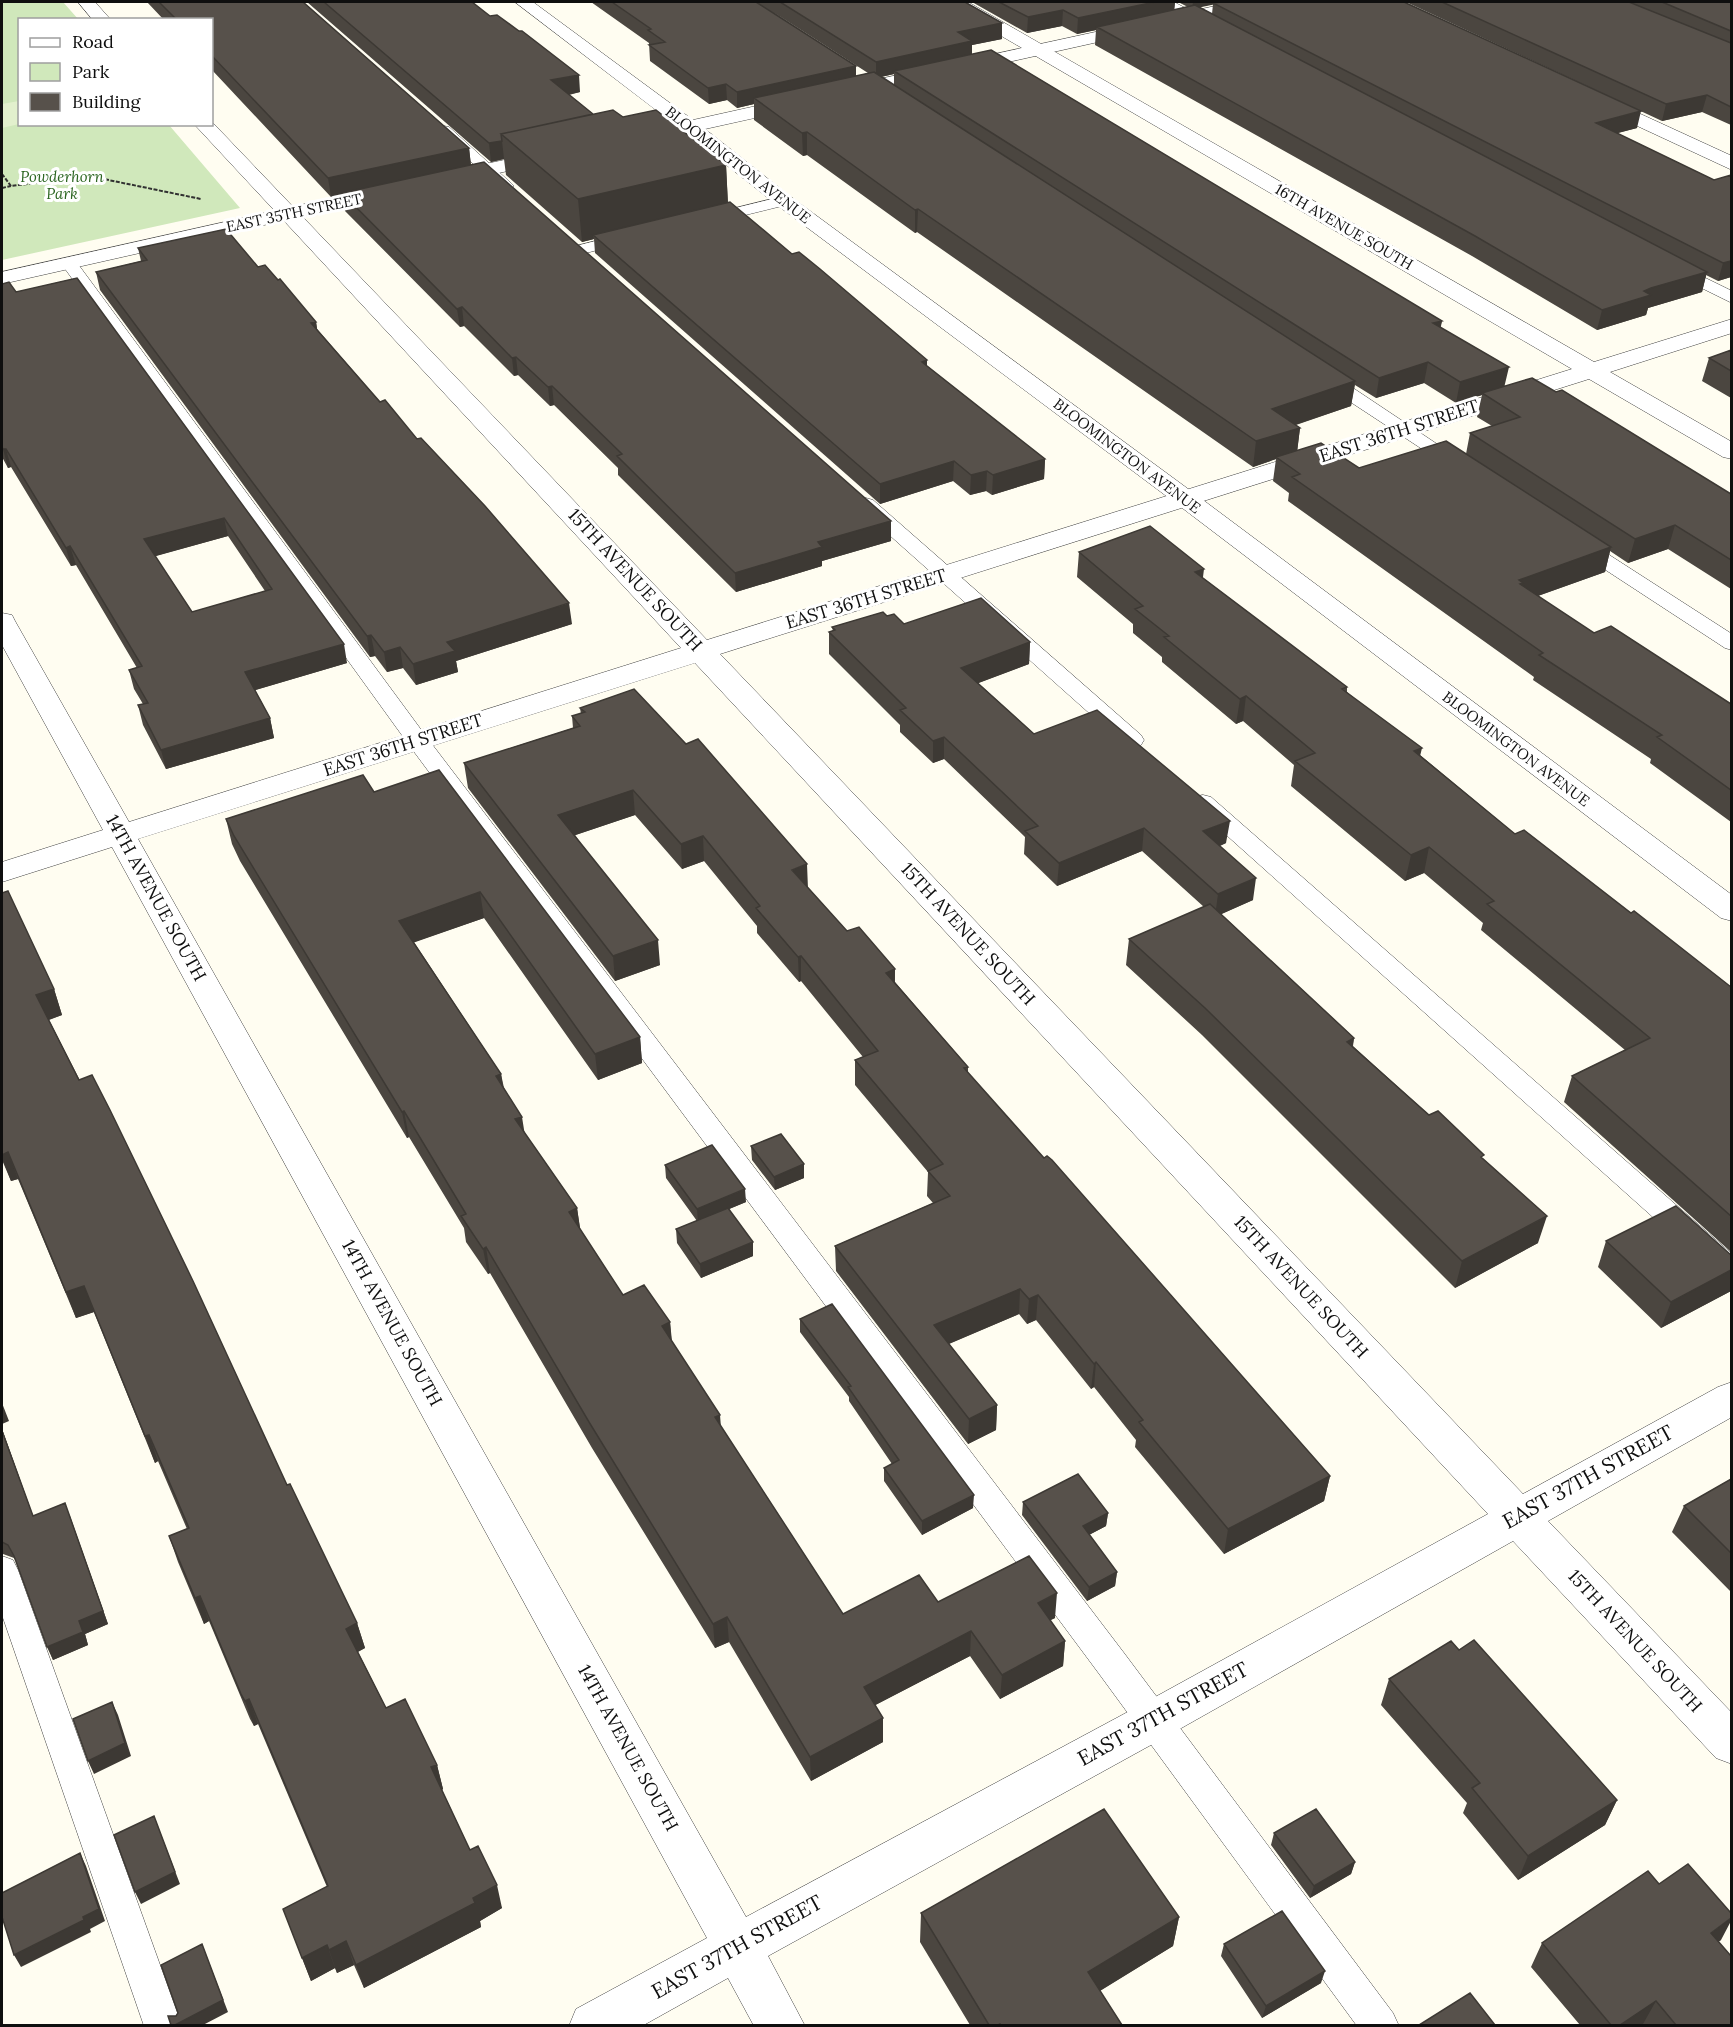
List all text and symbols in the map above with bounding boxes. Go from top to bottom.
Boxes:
legend [18,18,213,126]
text: Road [72,30,114,53]
text: Park [72,60,110,83]
text: Building [72,90,142,113]
street label: BLOOMINGTON AVENUE [662,102,815,227]
park label: Powderhorn Park [20,167,104,203]
street label: 16TH AVENUE SOUTH [1272,179,1417,274]
street label: EAST 35TH STREET [224,189,364,236]
street label: BLOOMINGTON AVENUE [1050,394,1205,517]
street label: EAST 36TH STREET [1316,394,1482,467]
street label: 15TH AVENUE SOUTH [563,503,707,656]
street label: EAST 36TH STREET [783,563,949,634]
street label: BLOOMINGTON AVENUE [1439,687,1594,810]
street label: EAST 36TH STREET [320,708,486,781]
street label: 14TH AVENUE SOUTH [101,810,212,985]
street label: 15TH AVENUE SOUTH [896,857,1040,1010]
street label: 15TH AVENUE SOUTH [1229,1210,1373,1363]
street label: 14TH AVENUE SOUTH [337,1235,448,1410]
street label: EAST 37TH STREET [1498,1418,1678,1535]
street label: 15TH AVENUE SOUTH [1563,1564,1707,1717]
street label: EAST 37TH STREET [1073,1655,1253,1772]
street label: 14TH AVENUE SOUTH [573,1660,684,1835]
street label: EAST 37TH STREET [647,1888,827,2005]

